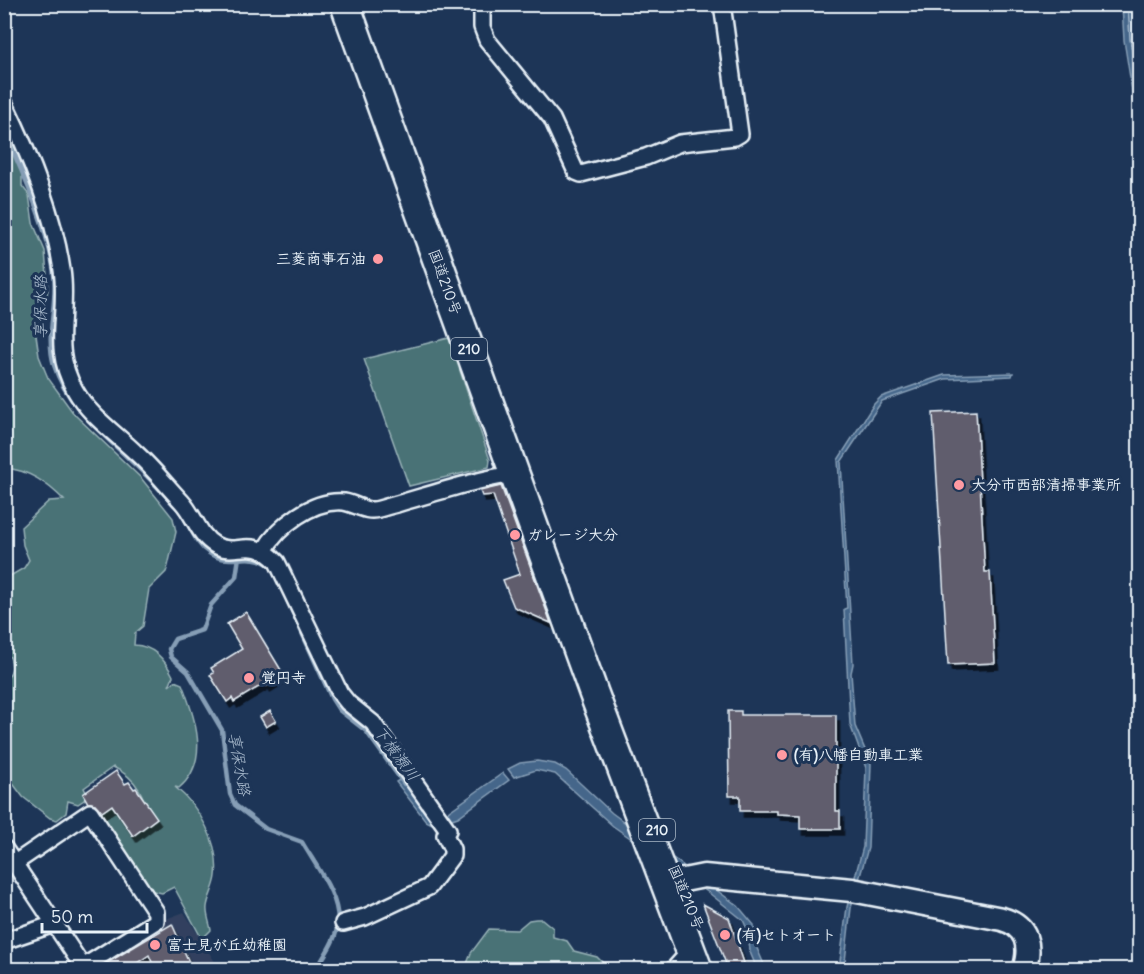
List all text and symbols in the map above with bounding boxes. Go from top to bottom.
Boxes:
street label: 国道210号 [425,246,466,318]
place label: 三菱商事石油 [276,249,366,268]
marker: 三菱商事石油 [371,252,385,266]
water label: 享保水路 [30,274,50,339]
road number: 210 [451,338,487,360]
place label: 大分市西部清掃事業所 [971,475,1121,494]
marker: 大分市西部清掃事業所 [952,478,966,492]
place label: ガレージ大分 [527,525,618,544]
marker: ガレージ大分 [508,528,522,542]
place label: 覚円寺 [261,668,306,687]
marker: 覚円寺 [242,671,256,685]
water label: 下横瀬川 [370,721,424,785]
water label: 享保水路 [225,731,256,798]
place label: (有)八幡自動車工業 [794,745,923,765]
marker: (有)八幡自動車工業 [775,748,789,762]
road number: 210 [639,819,675,841]
street label: 国道210号 [664,861,709,932]
scale bar [42,896,147,934]
text: 50 m [51,905,93,928]
place label: (有)セトオート [737,925,836,945]
marker: (有)セトオート [718,928,732,942]
place label: 富士見が丘幼稚園 [167,935,287,954]
marker: 富士見が丘幼稚園 [148,938,162,952]

